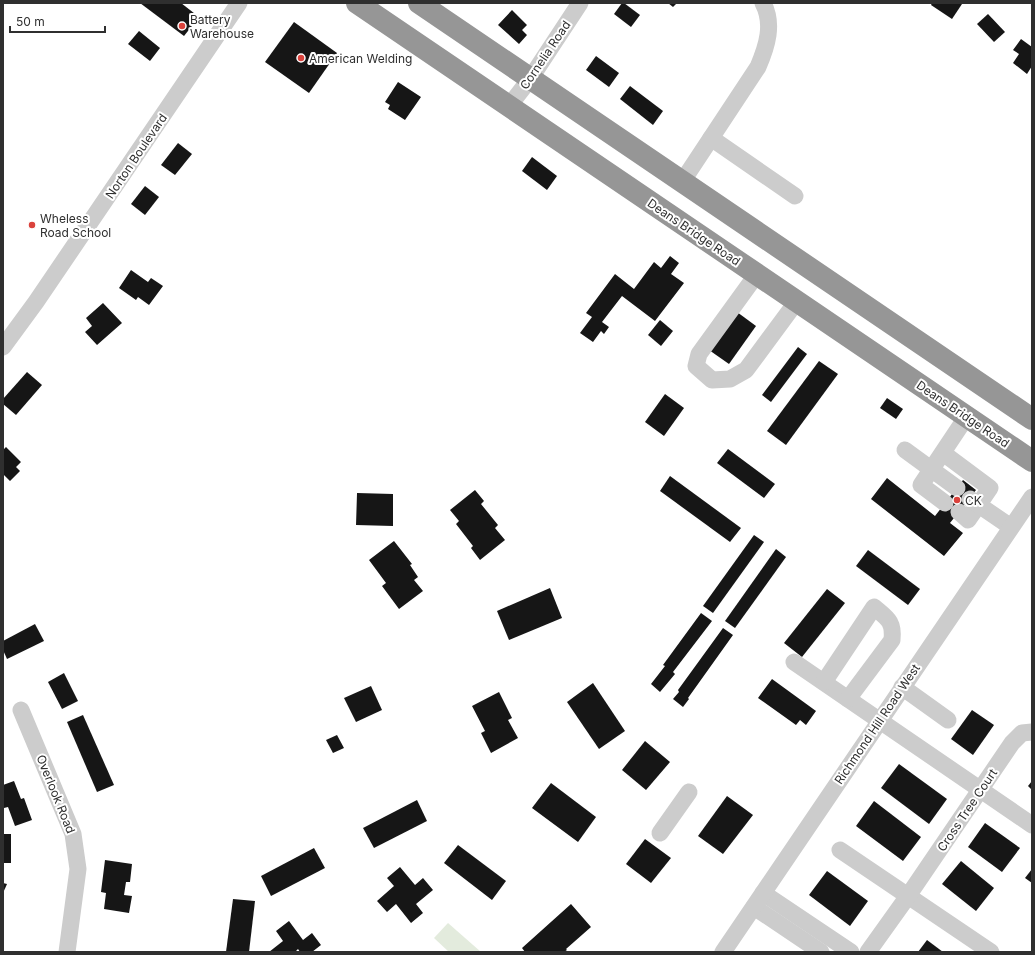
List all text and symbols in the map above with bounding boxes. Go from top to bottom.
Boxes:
scale bar [10,8,105,34]
place label: Battery Warehouse [190,12,254,41]
text: 50 m [16,14,45,29]
street label: Cornelia Road [517,18,573,92]
marker: Battery Warehouse [177,21,187,31]
place label: American Welding [309,51,412,66]
marker: American Welding [296,53,306,63]
street label: Norton Boulevard [102,111,170,201]
street label: Deans Bridge Road [645,195,743,269]
place label: Wheless Road School [40,211,111,240]
marker: Wheless Road School [27,220,37,230]
street label: Deans Bridge Road [914,377,1012,451]
place label: CK [965,493,982,508]
marker: CK [952,495,962,505]
street label: Richmond Hill Road West [831,661,923,787]
street label: Overlook Road [33,752,79,836]
street label: Cross Tree Court [934,766,1000,854]

